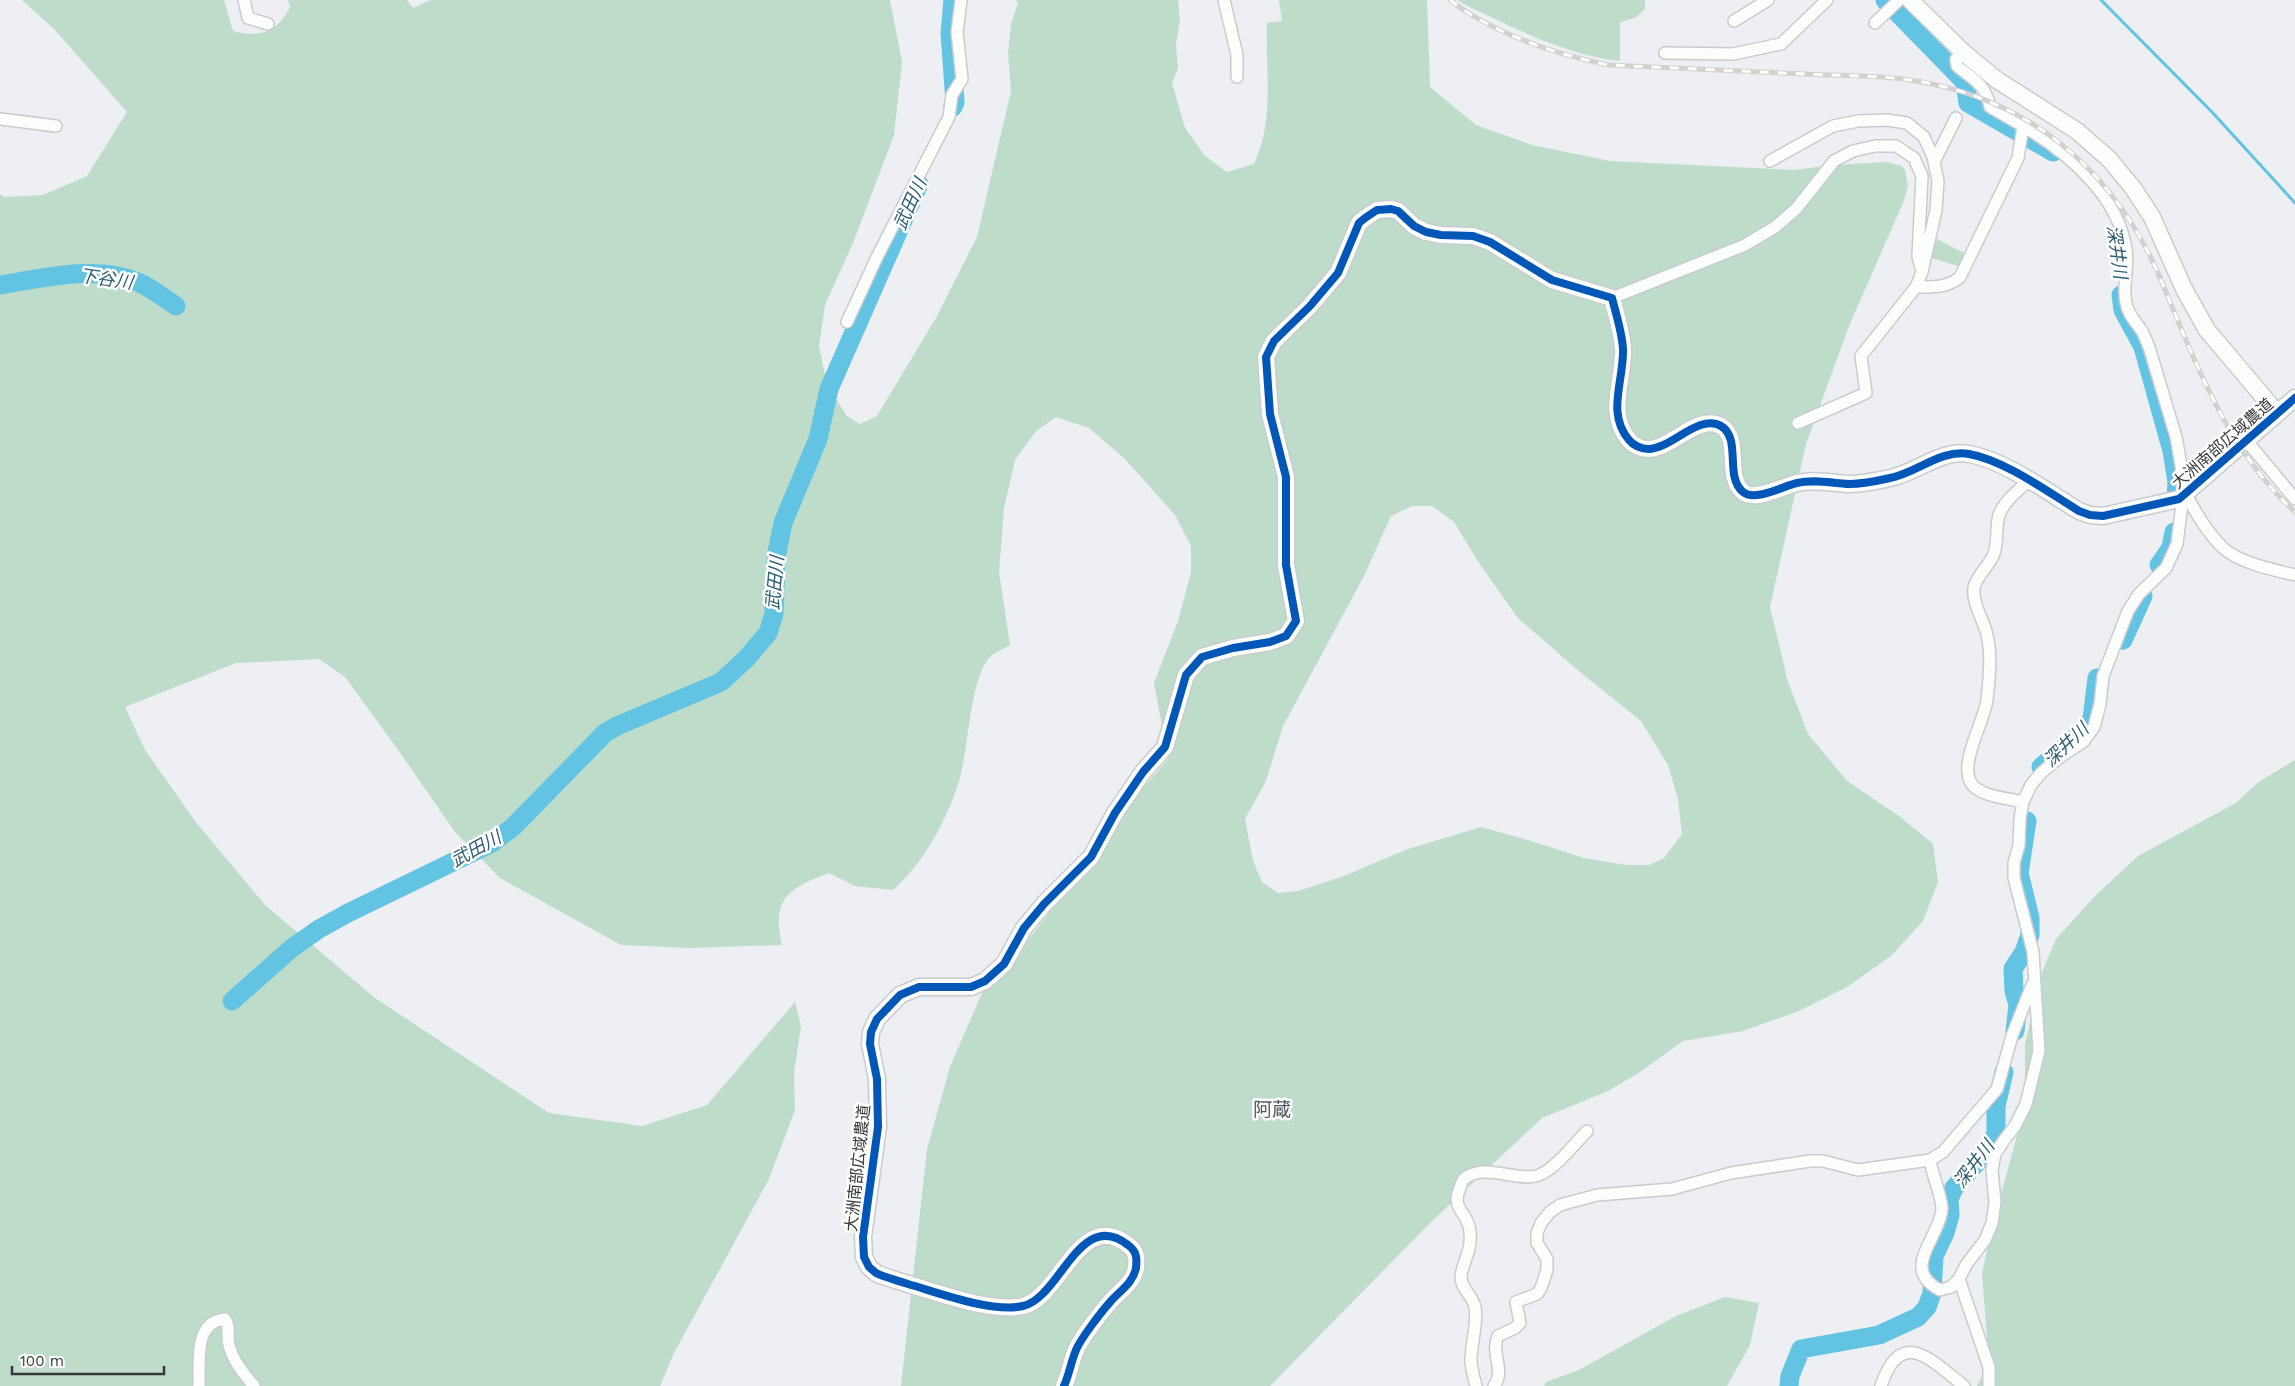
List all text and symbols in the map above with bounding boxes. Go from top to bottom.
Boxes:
water label: 武田川 [889,173,931,233]
water label: 深井川 [2103,224,2132,282]
water label: 下谷川 [78,264,136,293]
street label: 大洲南部広域農道 [2168,394,2277,493]
water label: 武田川 [762,553,787,611]
water label: 深井川 [2039,717,2094,771]
water label: 武田川 [447,825,506,871]
district label: 阿蔵 [1253,1098,1291,1121]
street label: 大洲南部広域農道 [841,1103,874,1233]
water label: 深井川 [1949,1134,1999,1192]
scale bar [12,1344,165,1376]
text: 100 m [20,1352,64,1370]

